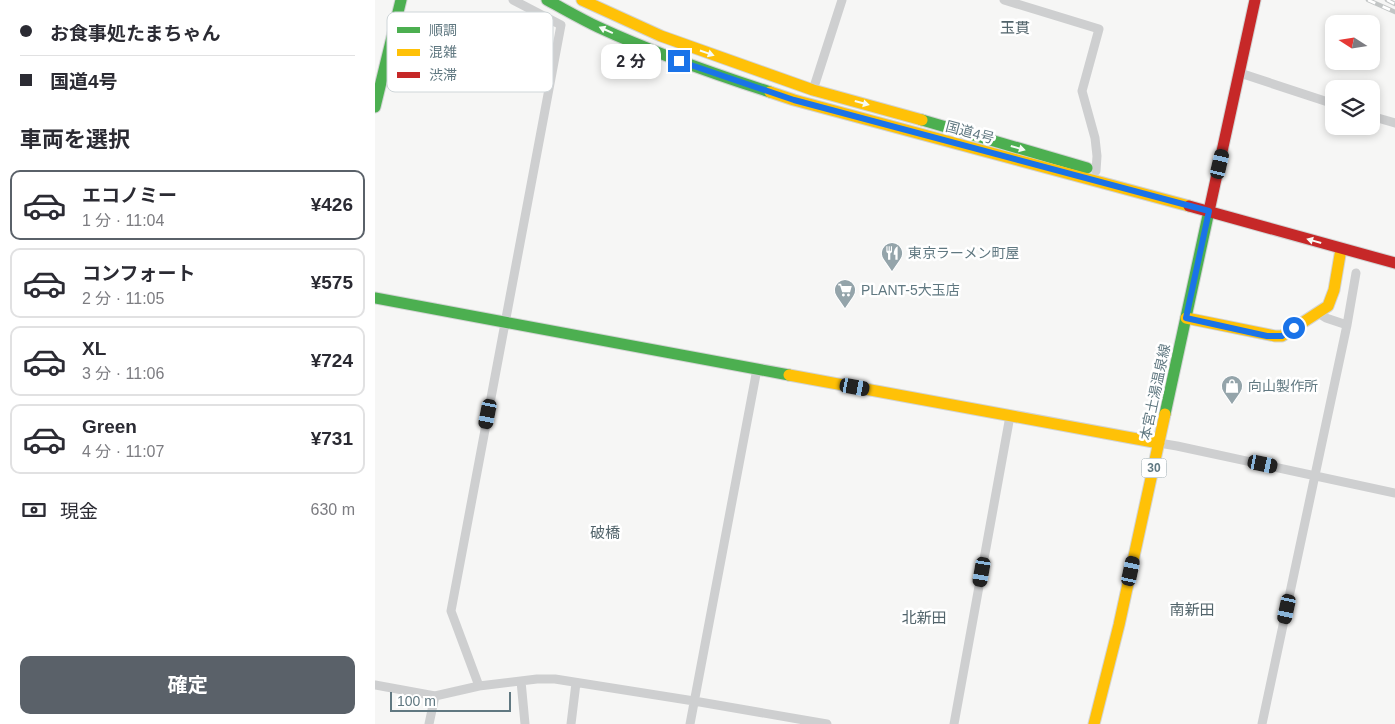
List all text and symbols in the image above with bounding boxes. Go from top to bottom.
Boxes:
legend [387,12,553,92]
north arrow [1325,15,1380,70]
map controls [1325,15,1380,135]
district label: 玉貫 [1000,19,1030,36]
text: 順調 [429,22,457,38]
text: お食事処たまちゃん [50,23,220,44]
one-way arrow [599,25,613,33]
text: 混雑 [429,44,457,60]
callout: 2 分 [601,44,661,78]
route end [668,50,690,72]
one-way arrow [700,50,715,57]
text: 2 分 [616,53,646,70]
text: 渋滞 [429,67,457,83]
text: 国道4号 [50,71,118,92]
button: layers [1325,80,1380,135]
one-way arrow [854,99,869,107]
street label: 国道4号 [944,118,996,146]
text: 車両を選択 [20,127,130,152]
one-way arrow [1011,144,1026,152]
car [1209,148,1230,180]
icon: car [22,183,67,228]
text: エコノミー [82,185,177,206]
text: ¥426 [311,194,353,215]
text: 1 分 · 11:04 [82,212,164,229]
one-way arrow [1307,237,1322,245]
restaurant icon: 東京ラーメン町屋 [880,241,904,272]
place label: 東京ラーメン町屋 [908,245,1019,261]
icon: car [22,261,67,306]
text: コンフォート [82,263,195,284]
text: ¥575 [311,272,353,293]
supermarket icon: PLANT-5大玉店 [833,278,857,309]
place label: PLANT-5大玉店 [861,282,960,298]
text: 2 分 · 11:05 [82,290,164,307]
route start [1283,317,1305,339]
text: XL [82,338,106,359]
icon: car [22,339,67,384]
street label: 本宮土湯温泉線 [1137,342,1173,442]
text: ¥724 [311,350,353,371]
text: 3 分 · 11:06 [82,365,164,382]
shop icon: 向山製作所 [1220,374,1244,405]
car [838,377,871,397]
place label: 向山製作所 [1248,378,1318,394]
car [477,398,498,430]
text: Green [82,416,137,437]
icon: car [22,417,67,462]
text: ¥731 [311,428,353,449]
text: 4 分 · 11:07 [82,443,164,460]
car [1246,454,1279,474]
road number: 30 [1141,458,1167,478]
icon: cash [20,496,48,524]
text: 現金 [60,501,98,522]
text: 630 m [311,501,355,518]
district label: 破橋 [590,524,620,541]
car [1120,555,1141,587]
car [972,556,991,588]
car [1276,593,1297,625]
district label: 南新田 [1169,601,1215,618]
district label: 北新田 [901,609,947,626]
button: 確定 [20,656,355,714]
scale bar [390,689,511,712]
text: 100 m [397,693,436,709]

